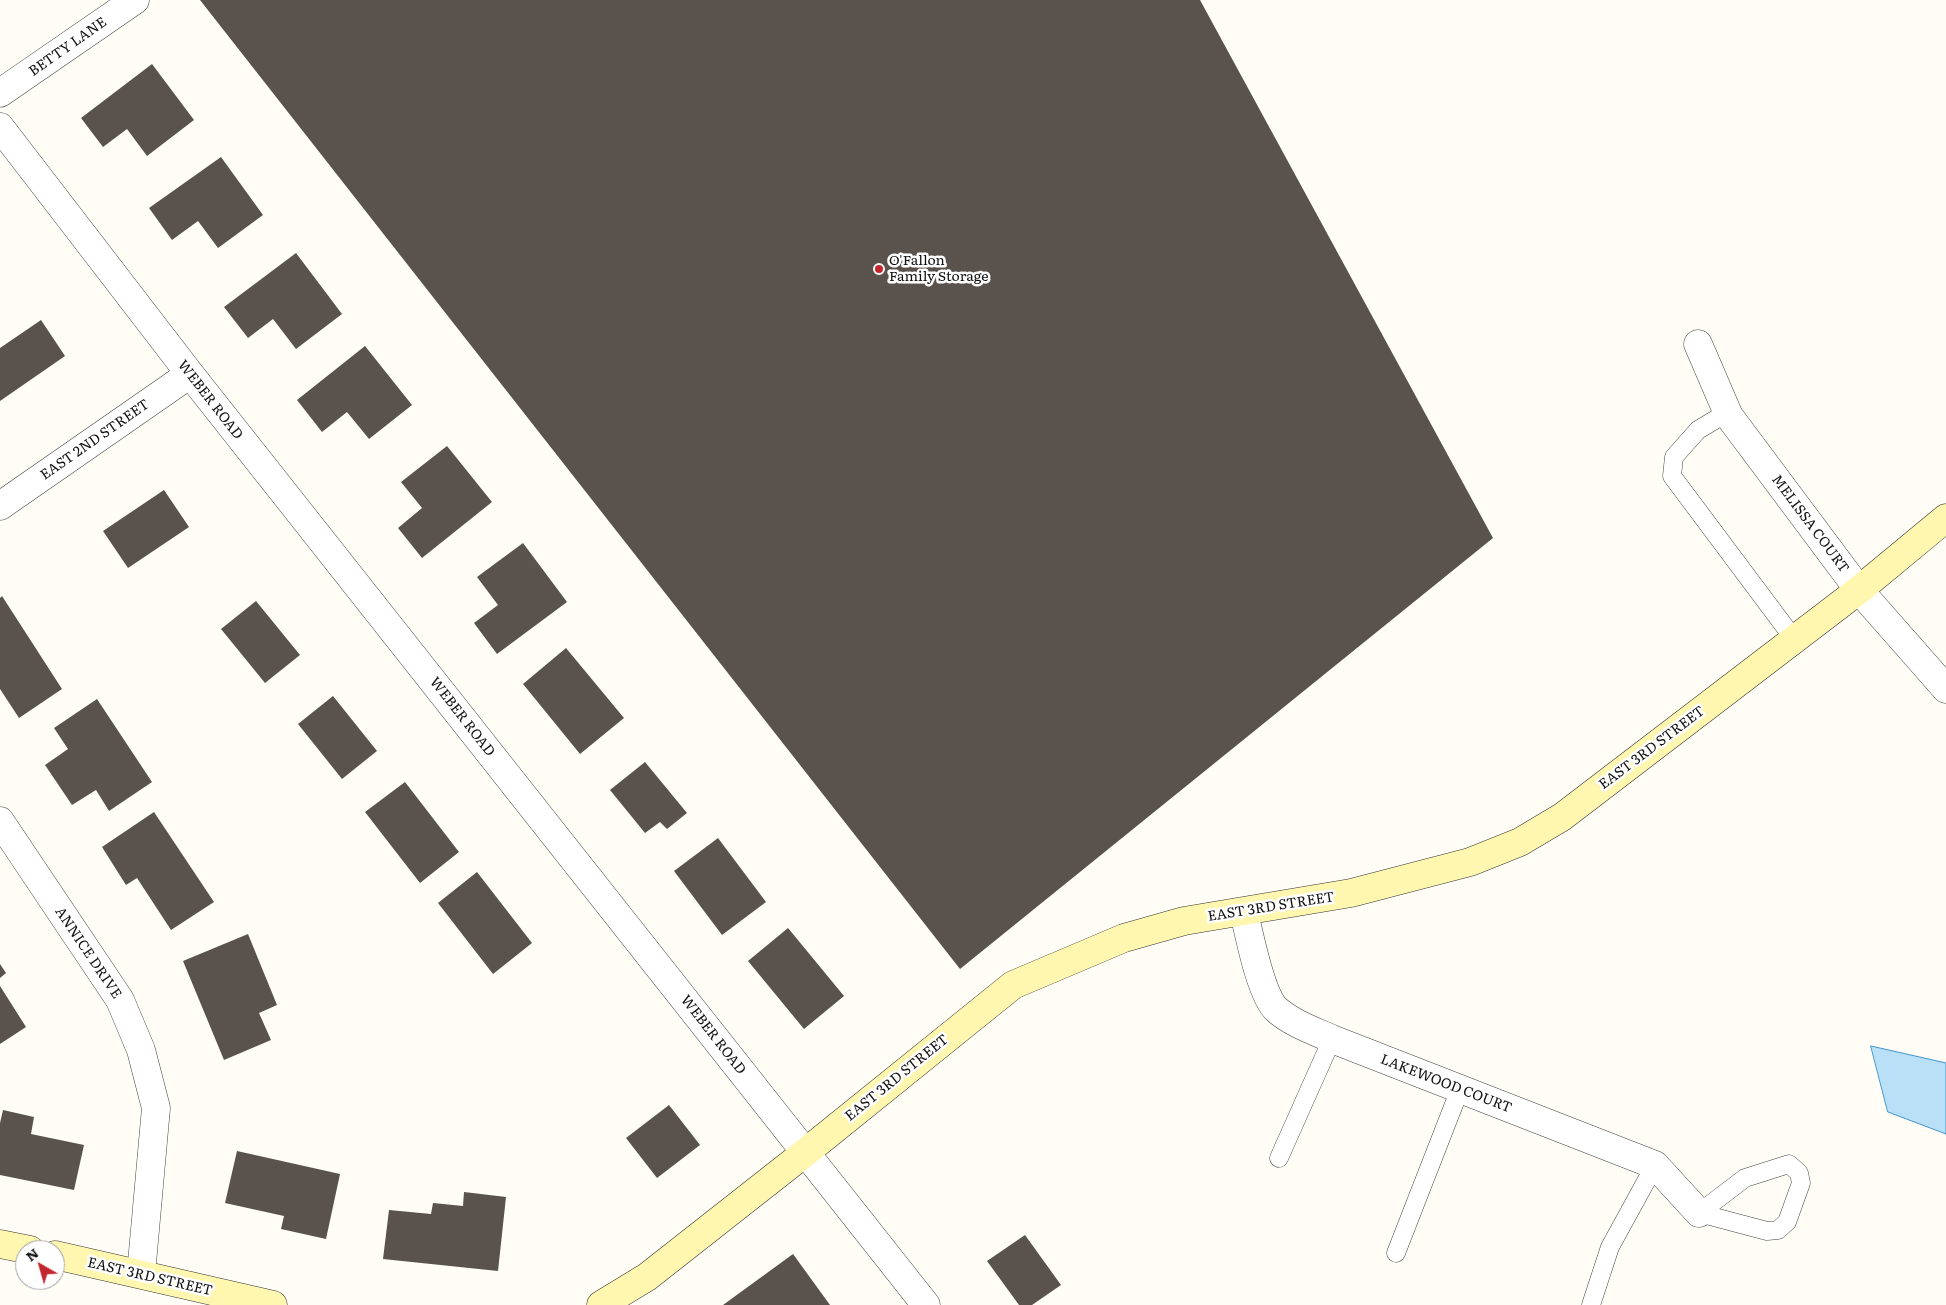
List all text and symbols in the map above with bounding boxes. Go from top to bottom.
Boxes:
street label: BETTY LANE [26,14,110,80]
place label: O'Fallon Family Storage [889,253,989,286]
marker: O'Fallon Family Storage [873,263,885,275]
street label: WEBER ROAD [174,357,246,443]
street label: EAST 2ND STREET [37,396,153,484]
street label: MELISSA COURT [1768,472,1852,576]
street label: WEBER ROAD [426,674,498,760]
street label: EAST 3RD STREET [1596,703,1708,793]
street label: EAST 3RD STREET [1206,889,1336,925]
street label: ANNICE DRIVE [51,904,125,1002]
street label: WEBER ROAD [677,992,749,1078]
street label: EAST 3RD STREET [842,1031,952,1125]
street label: LAKEWOOD COURT [1378,1051,1514,1117]
north arrow [15,1240,65,1290]
text: N [21,1242,42,1265]
street label: EAST 3RD STREET [86,1254,214,1300]

